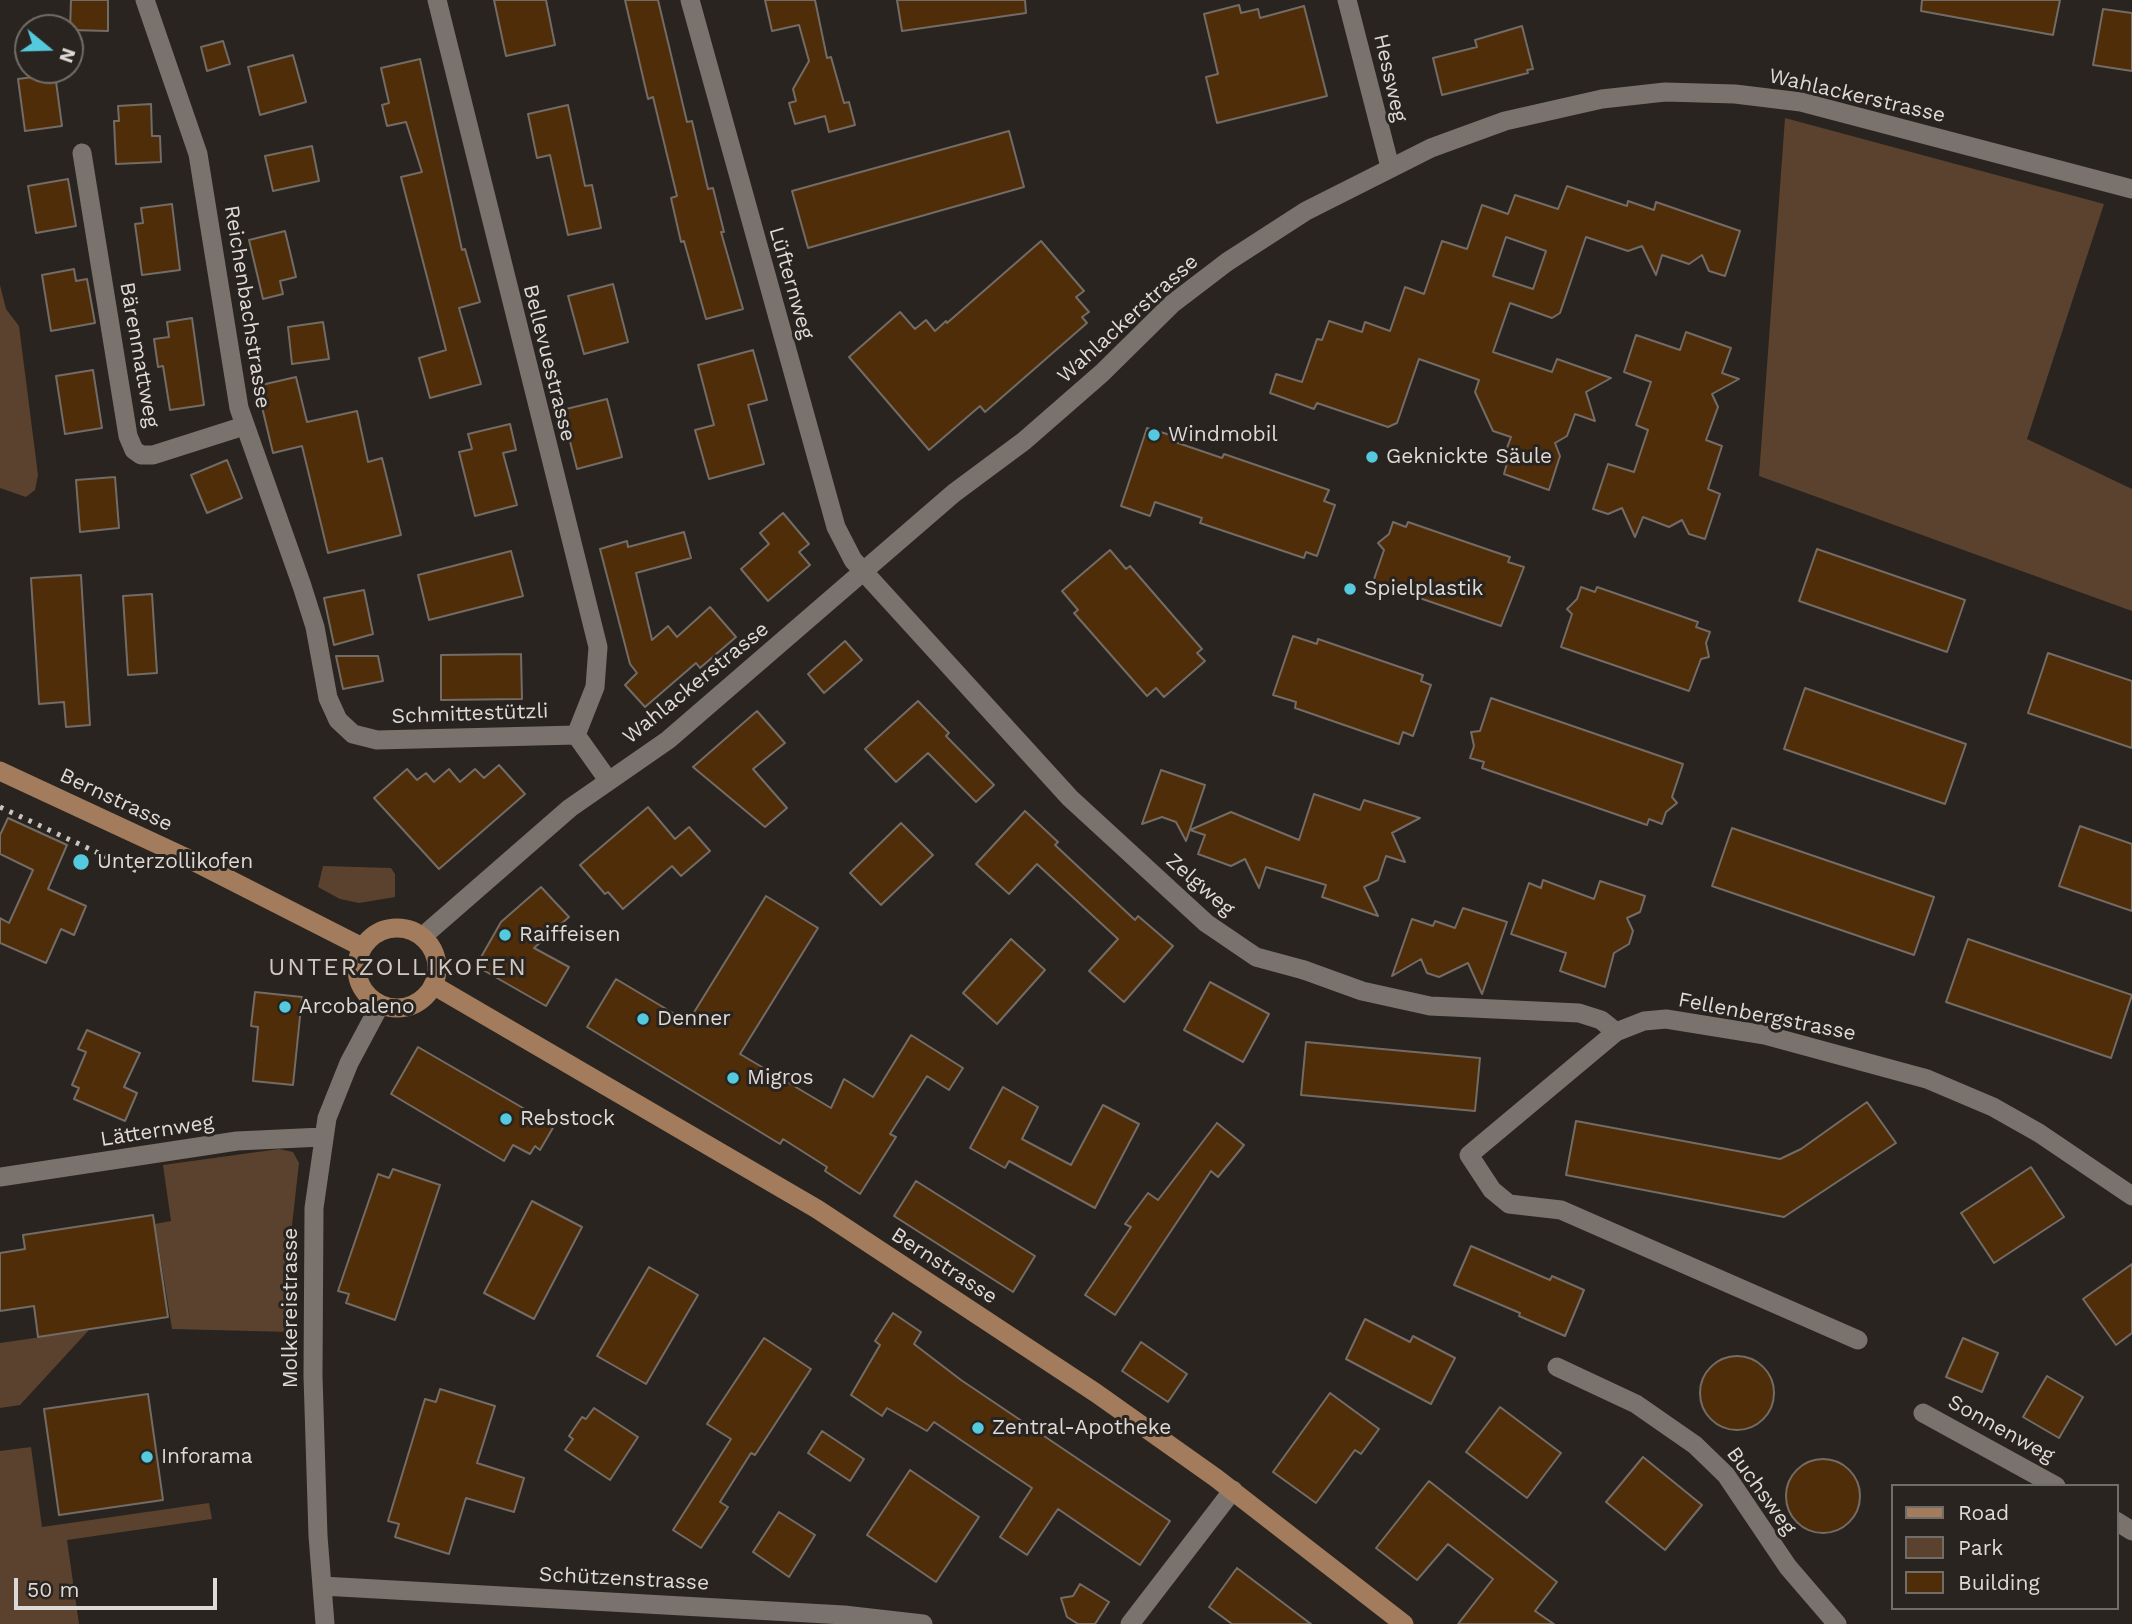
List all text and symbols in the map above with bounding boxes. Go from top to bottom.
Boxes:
north arrow [14,14,84,84]
street label: Hessweg [1368,32,1412,124]
text: N [54,45,81,66]
street label: Wahlackerstrasse [1766,63,1948,129]
street label: Reichenbachstrasse [218,204,276,410]
street label: Lüfternweg [763,224,819,342]
street label: Wahlackerstrasse [1053,249,1203,389]
street label: Bärenmattweg [114,280,164,430]
street label: Bellevuestrasse [517,282,581,444]
place label: Windmobil [1168,422,1278,448]
marker: Windmobil [1146,427,1162,443]
place label: Geknickte Säule [1386,444,1552,470]
marker: Geknickte Säule [1364,449,1380,465]
place label: Spielplastik [1364,576,1483,602]
marker: Spielplastik [1342,581,1358,597]
street label: Wahlackerstrasse [618,616,774,750]
street label: Schmittestützli [391,699,549,729]
street label: Bernstrasse [56,763,176,837]
street label: Zelgweg [1161,848,1239,922]
place label: Unterzollikofen [97,849,253,875]
marker: Unterzollikofen [71,852,91,872]
place label: Raiffeisen [519,922,621,948]
marker: Raiffeisen [497,927,513,943]
district label: UNTERZOLLIKOFEN [270,954,526,982]
street label: Fellenbergstrasse [1676,987,1858,1047]
place label: Arcobaleno [299,994,415,1020]
marker: Arcobaleno [277,999,293,1015]
place label: Denner [657,1006,731,1032]
marker: Denner [635,1011,651,1027]
place label: Migros [747,1065,814,1091]
marker: Migros [725,1070,741,1086]
place label: Rebstock [520,1106,615,1132]
street label: Lätternweg [99,1110,215,1152]
marker: Rebstock [498,1111,514,1127]
street label: Bernstrasse [886,1222,1002,1310]
street label: Molkereistrasse [278,1228,304,1388]
street label: Sonnenweg [1944,1389,2058,1469]
place label: Zentral-Apotheke [992,1415,1171,1441]
marker: Zentral-Apotheke [970,1420,986,1436]
street label: Buchsweg [1721,1442,1801,1540]
place label: Inforama [161,1444,253,1470]
marker: Inforama [139,1449,155,1465]
legend [1890,1484,2118,1610]
text: Road [1958,1500,2009,1525]
text: Park [1958,1535,2003,1560]
street label: Schützenstrasse [538,1562,710,1596]
scale bar [18,1564,220,1608]
text: Building [1958,1570,2040,1595]
text: 50 m [27,1577,79,1602]

